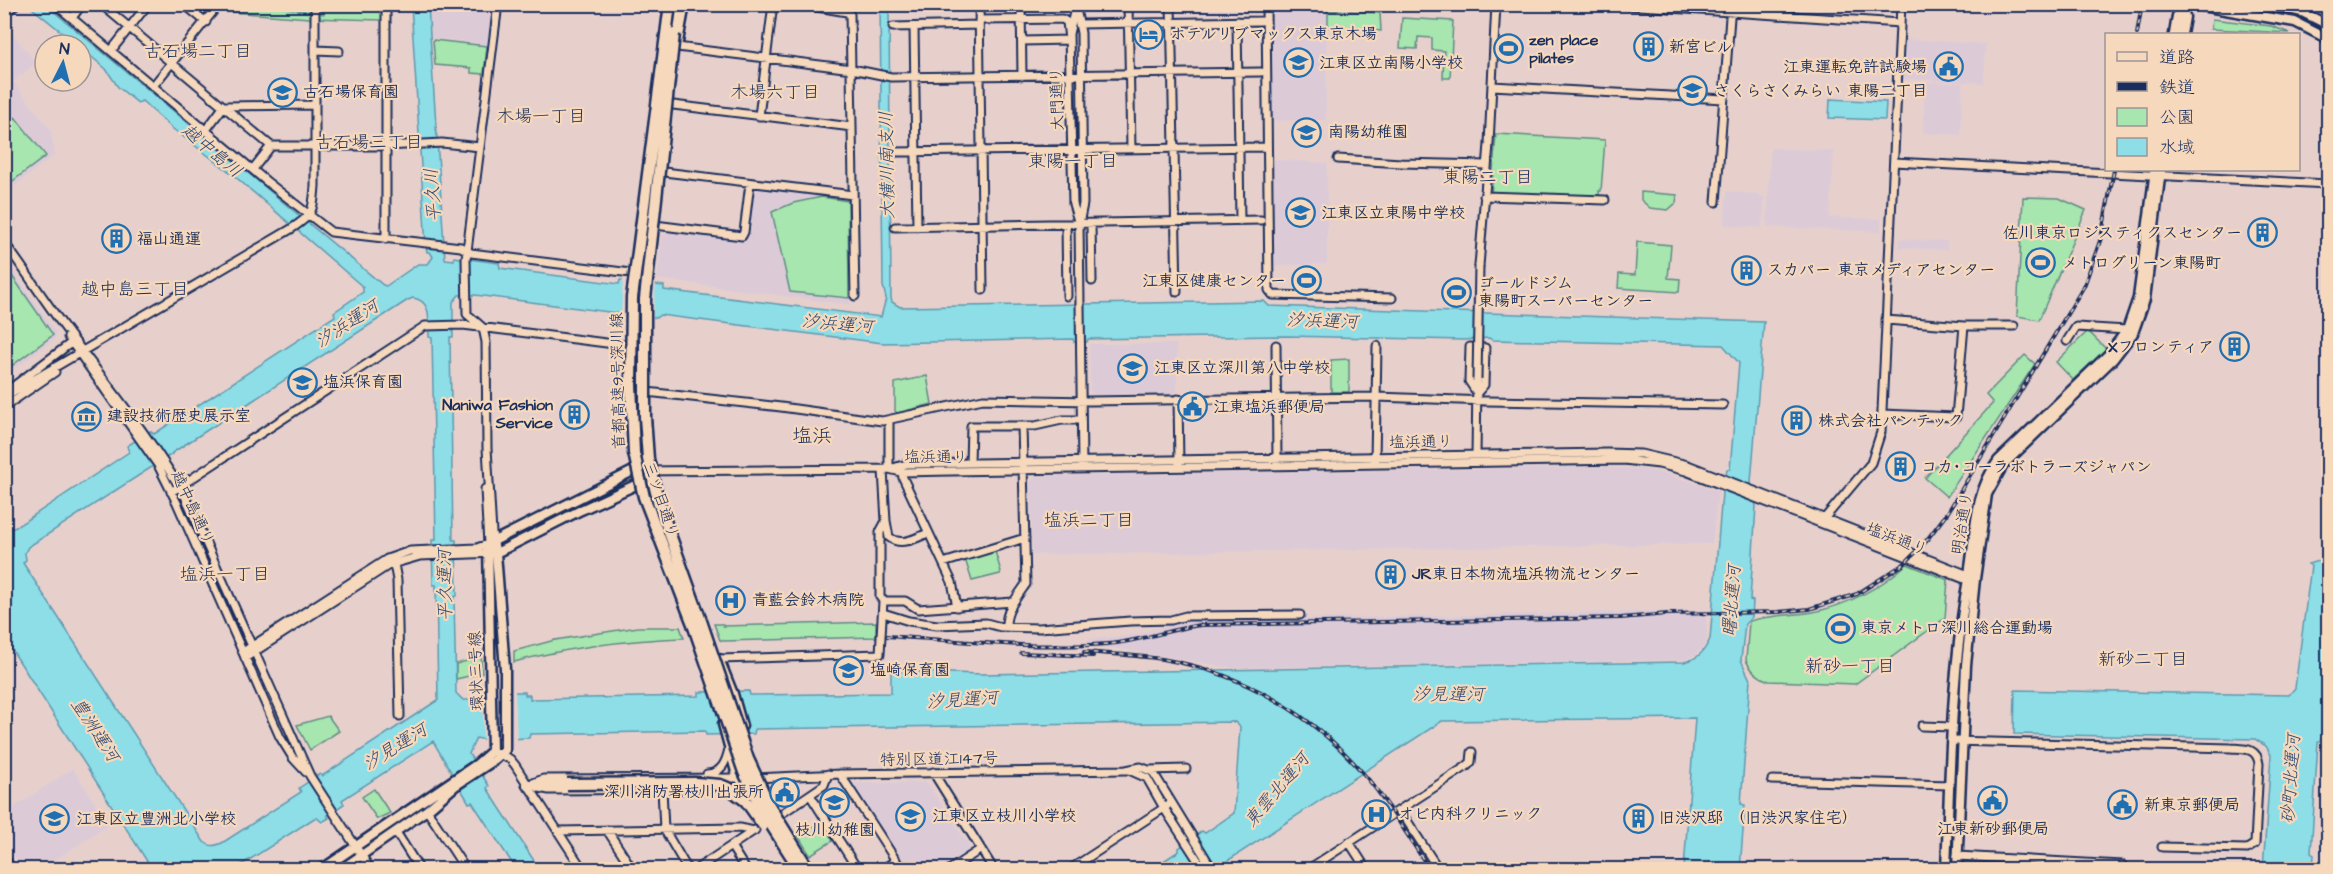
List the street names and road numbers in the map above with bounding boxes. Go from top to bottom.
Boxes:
street label: 大門通り [1045,67,1069,131]
street label: 首都高速9号深川線 [606,312,630,450]
street label: 塩浜通り [1389,430,1453,454]
street label: 塩浜通り [904,446,968,468]
street label: 三ツ目通り [638,459,684,541]
street label: 越中島通り [166,467,220,549]
street label: 明治通り [1946,490,1978,556]
street label: 塩浜通り [1863,517,1931,561]
street label: 環状三号線 [464,631,488,711]
street label: 特別区道江147号 [879,747,999,771]

